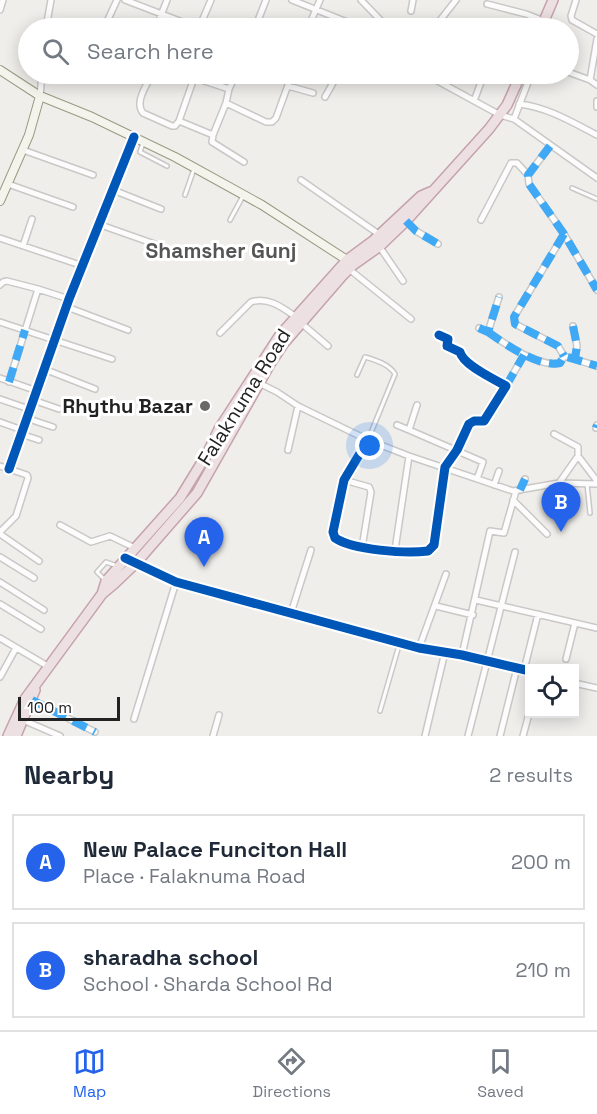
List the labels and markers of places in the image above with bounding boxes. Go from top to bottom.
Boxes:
place label: Rhythu Bazar [63,393,193,419]
marker: Rhythu Bazar [198,399,212,413]
pin: B [542,482,580,532]
pin: A [184,518,224,567]

